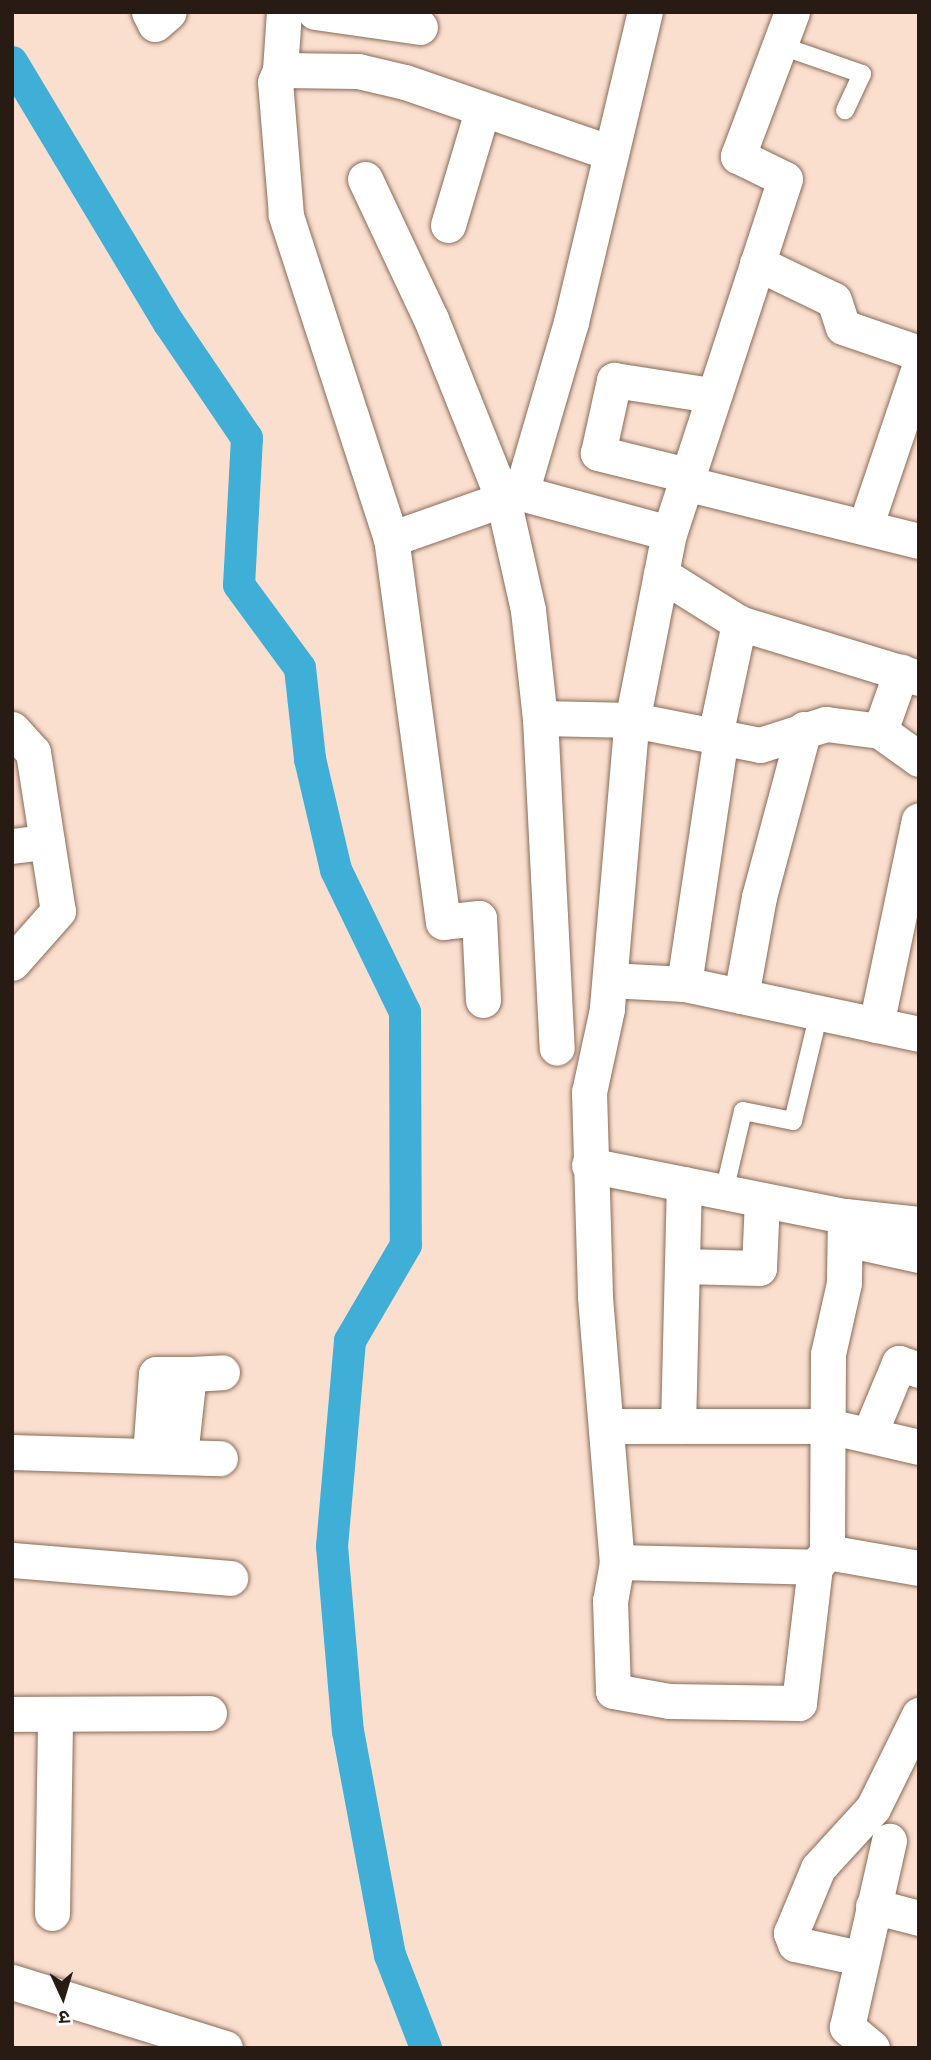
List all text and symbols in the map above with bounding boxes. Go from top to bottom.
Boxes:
north arrow [28,1962,98,2032]
text: उ [58,2005,71,2031]

